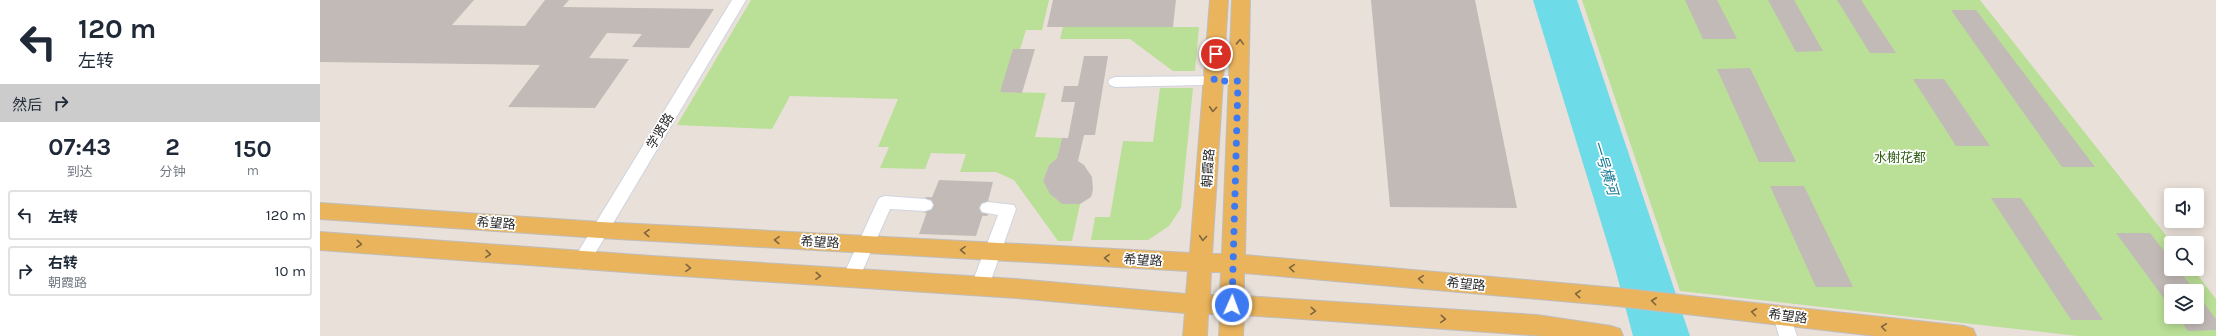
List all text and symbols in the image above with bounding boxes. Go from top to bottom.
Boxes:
text: 120 m [78,12,156,45]
icon: left [12,16,64,68]
pin [1199,37,1233,71]
one-way arrow [1235,39,1244,45]
icon: arrive [1205,43,1227,65]
text: 左转 [78,50,114,72]
icon: right [50,92,72,114]
text: 然后 [12,96,42,114]
one-way arrow [1208,106,1217,112]
street label: 学贤路 [644,110,676,152]
text: 07:43 [48,133,111,161]
text: 2 [165,133,180,161]
text: 150 [234,135,272,163]
water label: 一号横河 [1589,139,1622,200]
street label: 朝霞路 [1199,148,1217,188]
park label: 水榭花都 [1874,150,1926,165]
text: m [247,163,259,178]
text: 到达 [67,164,93,179]
text: 分钟 [160,164,186,179]
map controls [2164,188,2204,324]
button: sound [2164,188,2204,228]
icon: left [14,204,36,226]
text: 120 m [266,206,306,224]
text: 左转 [48,208,78,226]
street label: 希望路 [476,214,516,232]
one-way arrow [644,229,650,237]
street label: 希望路 [800,233,840,251]
one-way arrow [1199,235,1208,242]
one-way arrow [774,236,780,244]
button: search [2164,236,2204,276]
one-way arrow [356,240,362,249]
one-way arrow [960,246,966,255]
one-way arrow [485,250,491,259]
street label: 希望路 [1123,251,1163,269]
text: 右转 [48,254,78,272]
one-way arrow [1104,254,1110,262]
icon: right [14,260,36,282]
text: 10 m [275,262,306,280]
one-way arrow [1288,263,1295,272]
one-way arrow [685,264,691,273]
one-way arrow [815,272,821,281]
text: 朝霞路 [48,275,87,290]
one-way arrow [1418,275,1424,284]
street label: 希望路 [1446,275,1486,293]
position arrow [1211,284,1253,326]
button: layers [2164,284,2204,324]
one-way arrow [1575,289,1581,298]
one-way arrow [1651,297,1657,306]
one-way arrow [1310,306,1316,315]
street label: 希望路 [1768,306,1808,326]
one-way arrow [1751,308,1757,317]
one-way arrow [1440,315,1446,324]
one-way arrow [1880,323,1887,332]

